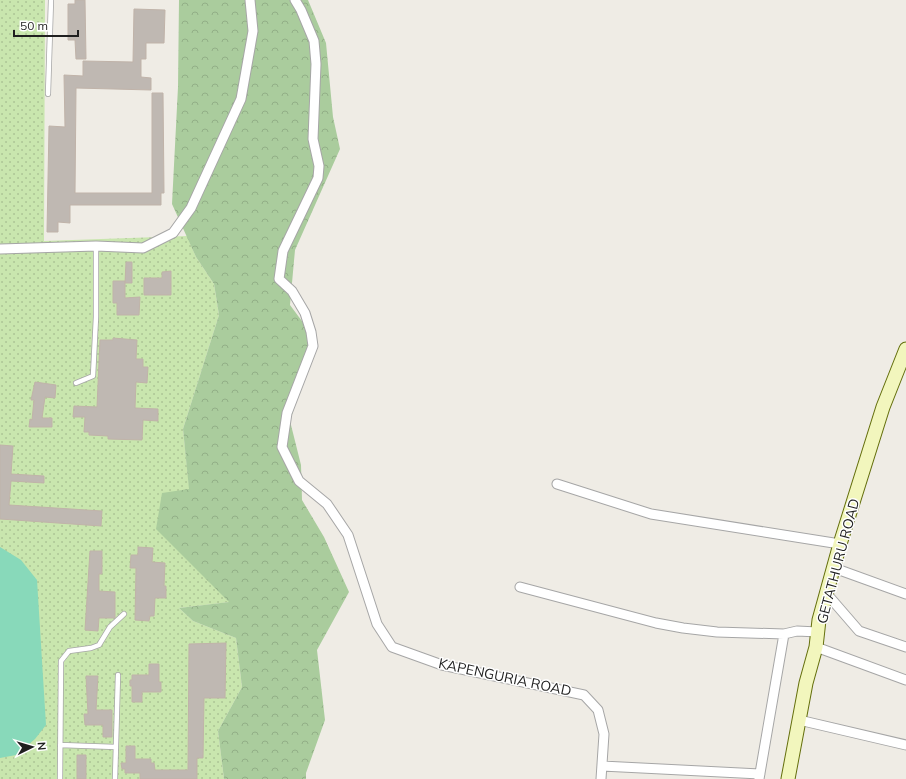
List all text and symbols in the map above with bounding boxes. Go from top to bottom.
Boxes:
scale bar [14,12,78,38]
text: 50 m [20,18,48,33]
street label: GETATHURU ROAD [813,496,863,626]
street label: KAPENGURIA ROAD [437,654,573,700]
north arrow [12,727,52,767]
text: N [35,741,49,751]

